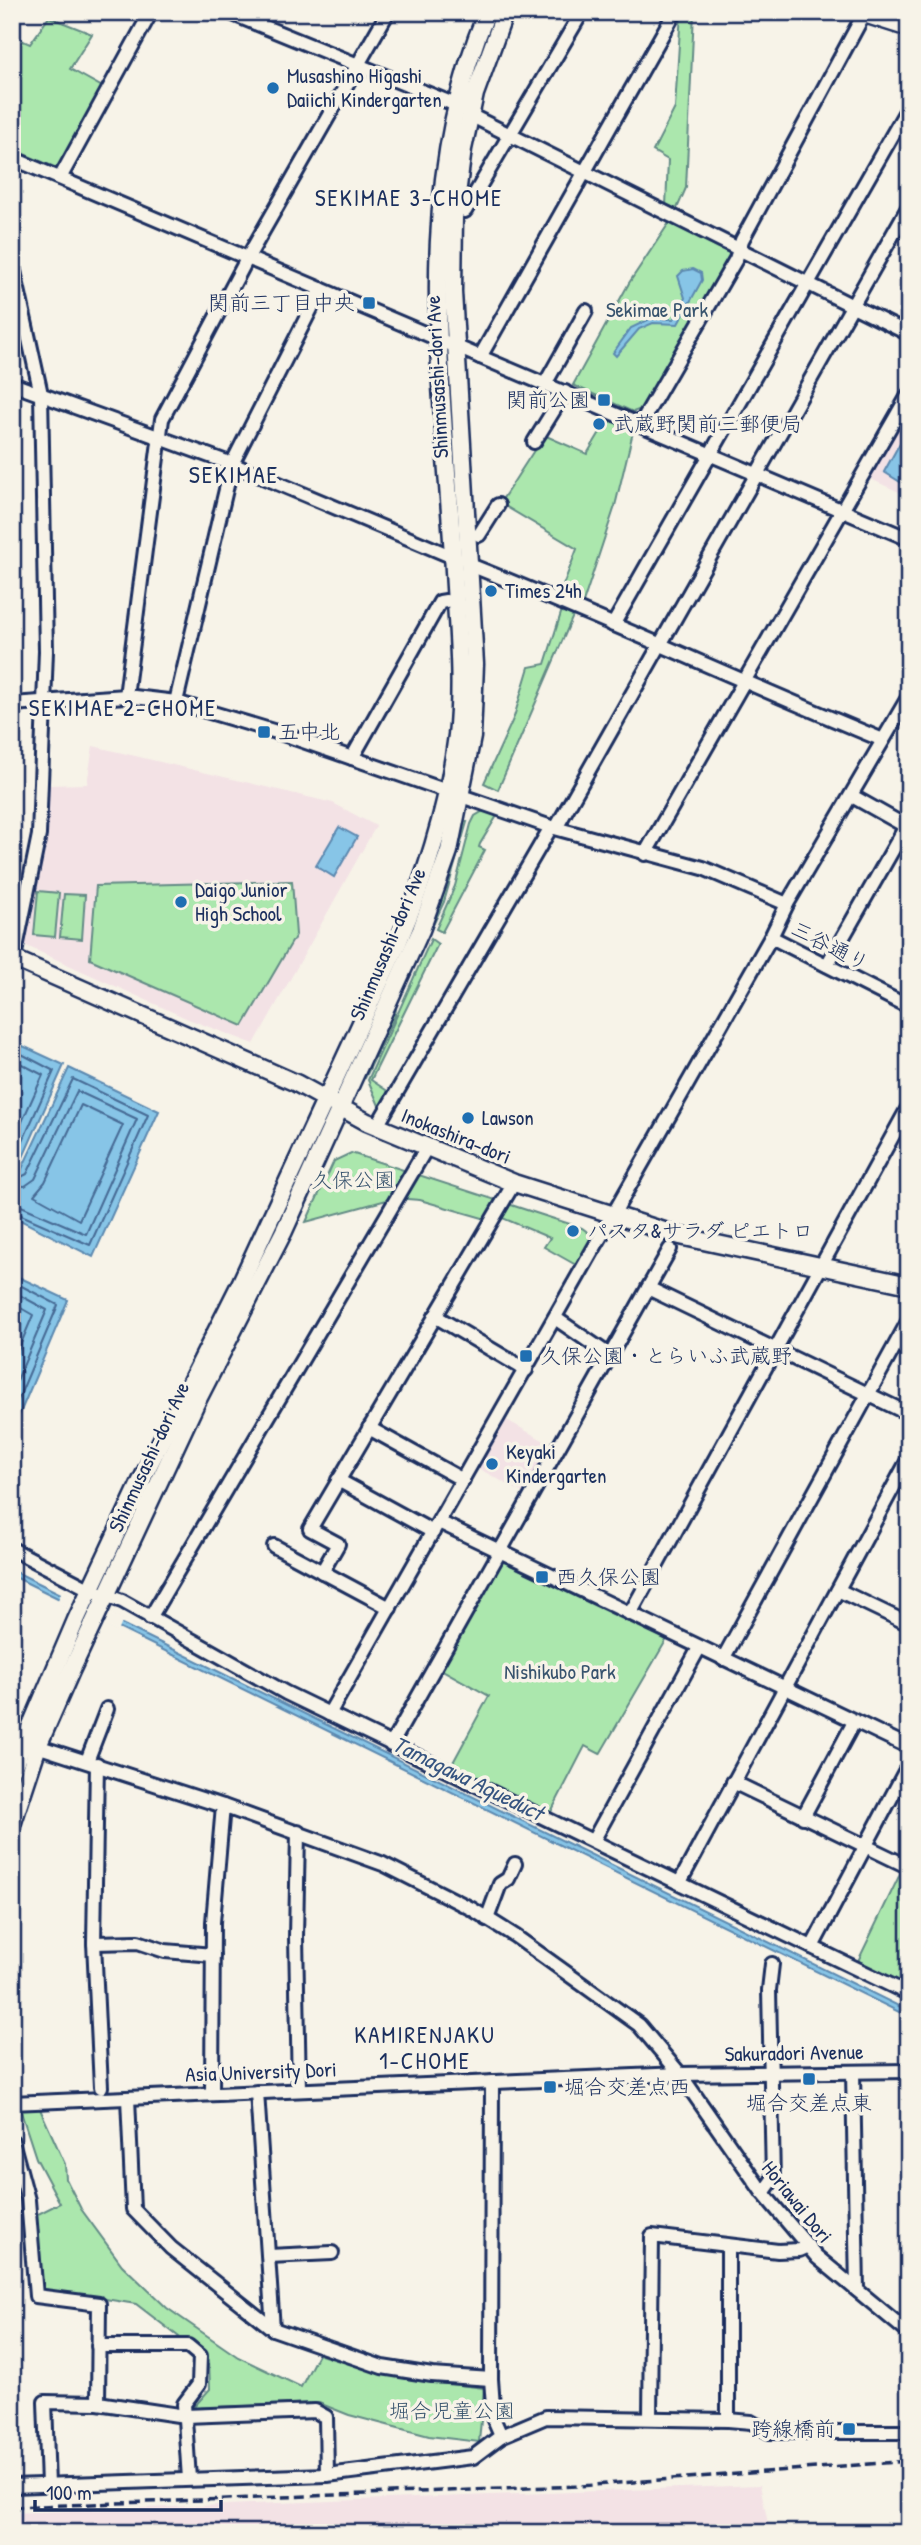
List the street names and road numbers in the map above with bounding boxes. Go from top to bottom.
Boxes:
street label: Shinmusashi-dori Ave [418,295,455,459]
street label: Shinmusashi-dori Ave [342,863,433,1025]
street label: 三谷通り [786,914,874,978]
street label: Inokashira-dori [397,1100,515,1171]
street label: Shinmusashi-dori Ave [101,1377,196,1537]
street label: Sakuradori Avenue [724,2037,864,2068]
street label: Asia University Dori [185,2054,337,2089]
street label: Horiawai Dori [755,2154,840,2249]

